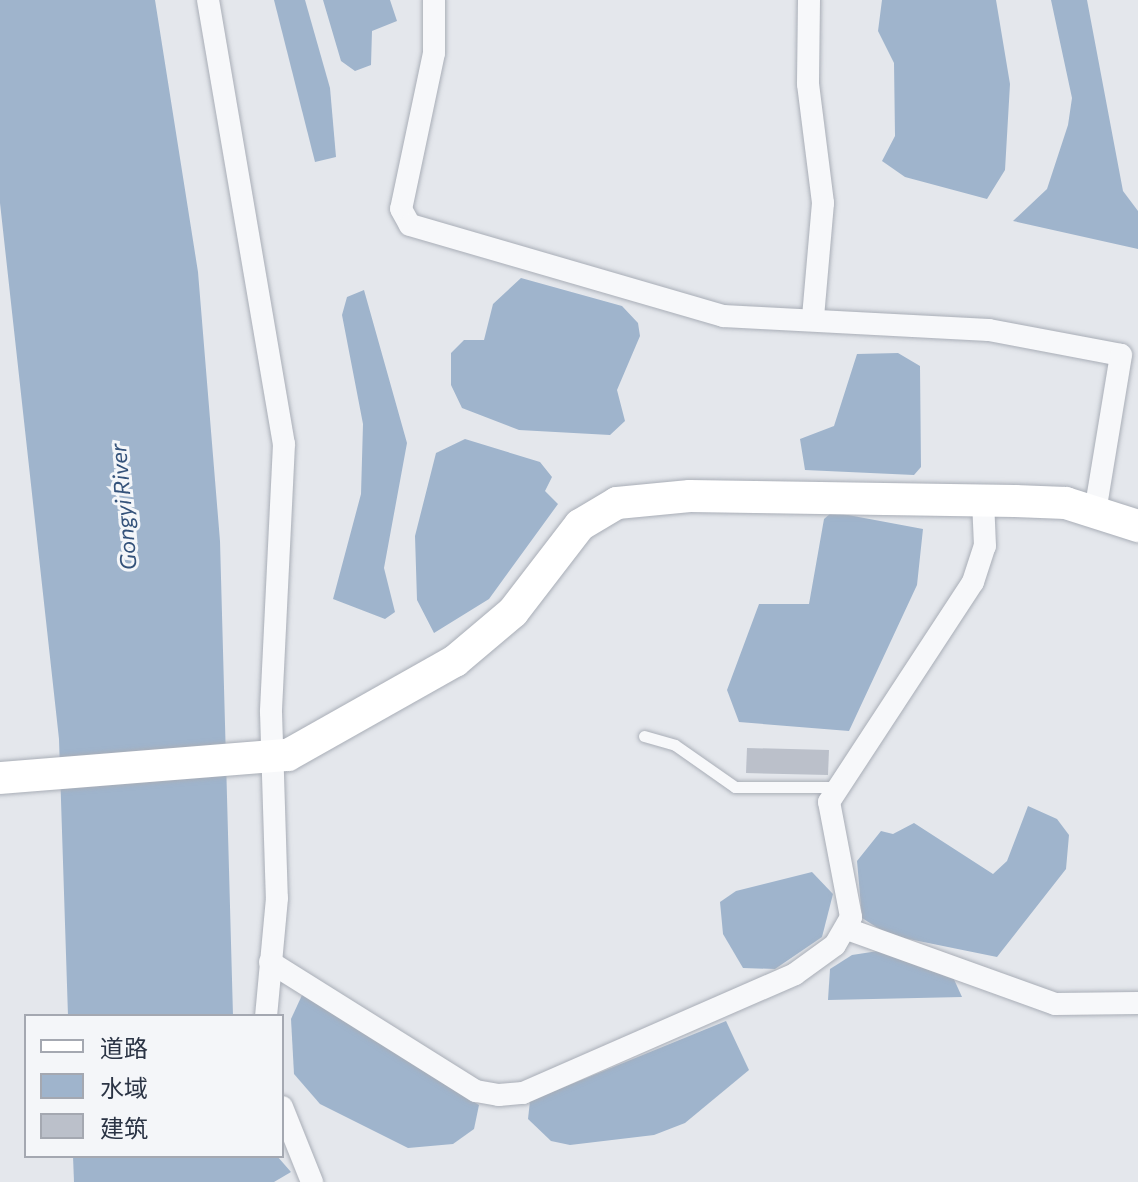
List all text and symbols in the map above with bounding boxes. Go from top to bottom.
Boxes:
water label: Gongyi River [104,443,142,571]
legend [24,1014,284,1158]
text: 道路 [100,1033,148,1062]
text: 水域 [100,1073,148,1102]
text: 建筑 [100,1113,148,1142]

